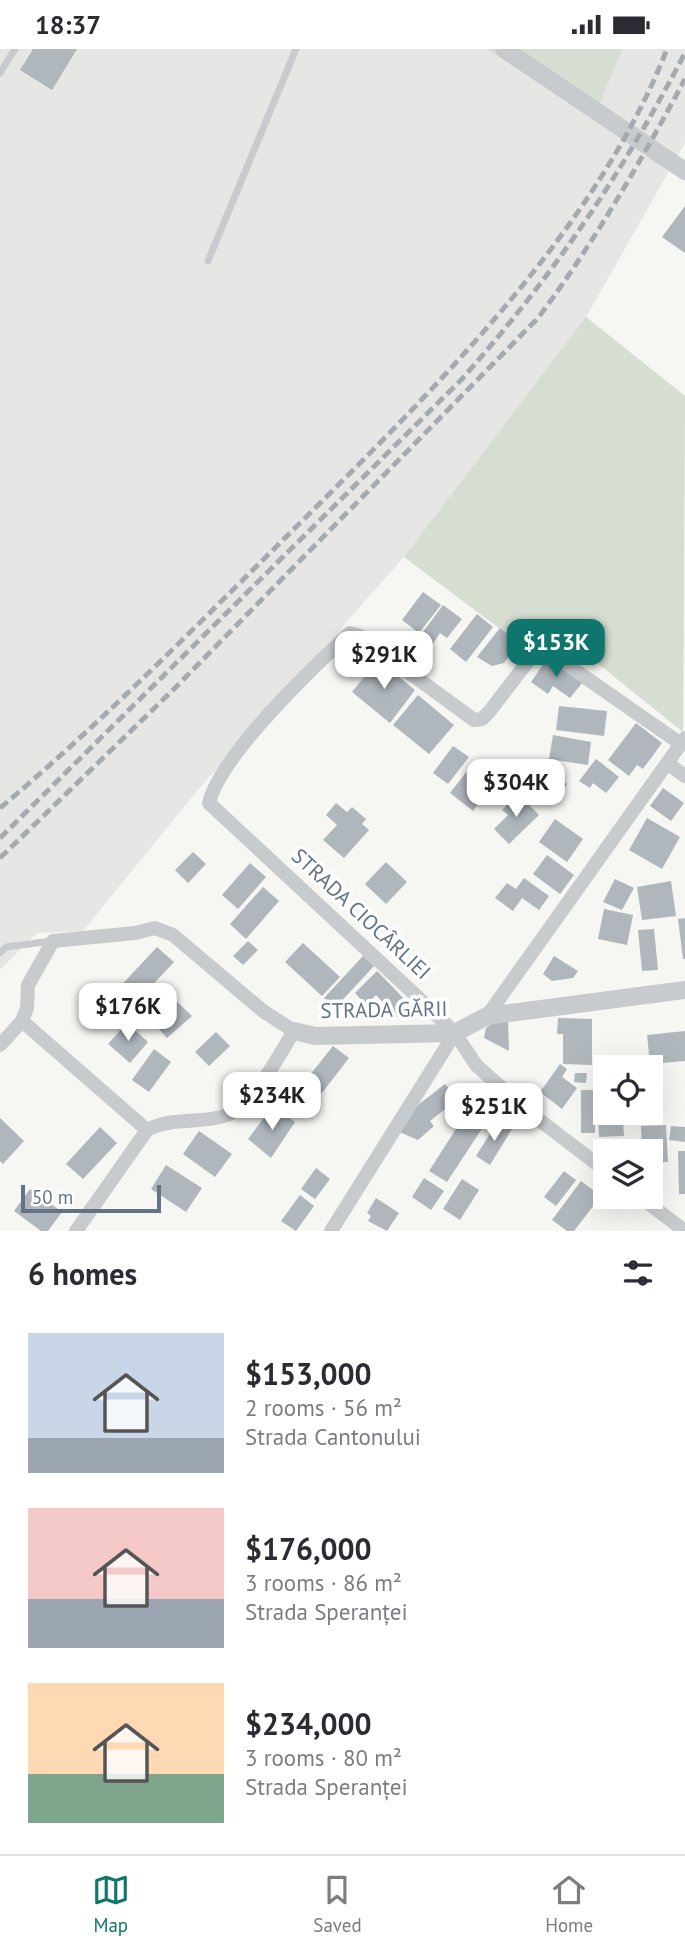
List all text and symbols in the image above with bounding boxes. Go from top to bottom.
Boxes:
text: 18:37 [35,8,101,41]
pin: $153K [507,619,605,679]
text: $153K [523,627,589,656]
pin: $291K [335,631,433,691]
text: $291K [351,639,417,668]
pin: $304K [467,759,565,819]
text: $304K [483,767,549,796]
street label: STRADA CIOCÂRLIEI [286,842,436,985]
pin: $176K [79,983,177,1043]
text: $176K [95,991,161,1020]
street label: STRADA GĂRII [320,995,448,1024]
map controls [593,1055,663,1209]
button: locate [593,1055,663,1125]
pin: $234K [223,1073,321,1132]
text: $234K [239,1080,305,1109]
pin: $251K [445,1083,543,1143]
text: $251K [461,1091,527,1120]
button: layers [593,1139,663,1209]
scale bar [21,1182,161,1214]
text: 50 m [32,1185,73,1209]
text: 6 homes [28,1254,137,1293]
icon: filters [619,1254,657,1292]
text: $153,000 [245,1354,372,1393]
icon: home [84,1361,168,1445]
text: 2 rooms · 56 m² [245,1393,402,1422]
text: Strada Cantonului [245,1422,421,1451]
text: $176,000 [245,1529,372,1568]
icon: home [84,1536,168,1620]
text: 3 rooms · 86 m² [245,1568,402,1597]
text: Strada Speranței [245,1597,408,1626]
text: $234,000 [245,1704,372,1743]
icon: home [84,1711,168,1795]
text: 3 rooms · 80 m² [245,1743,402,1772]
text: Strada Speranței [245,1772,408,1801]
tab: Map [92,1871,130,1937]
tab: Saved [313,1871,362,1937]
tab: Home [545,1871,593,1937]

